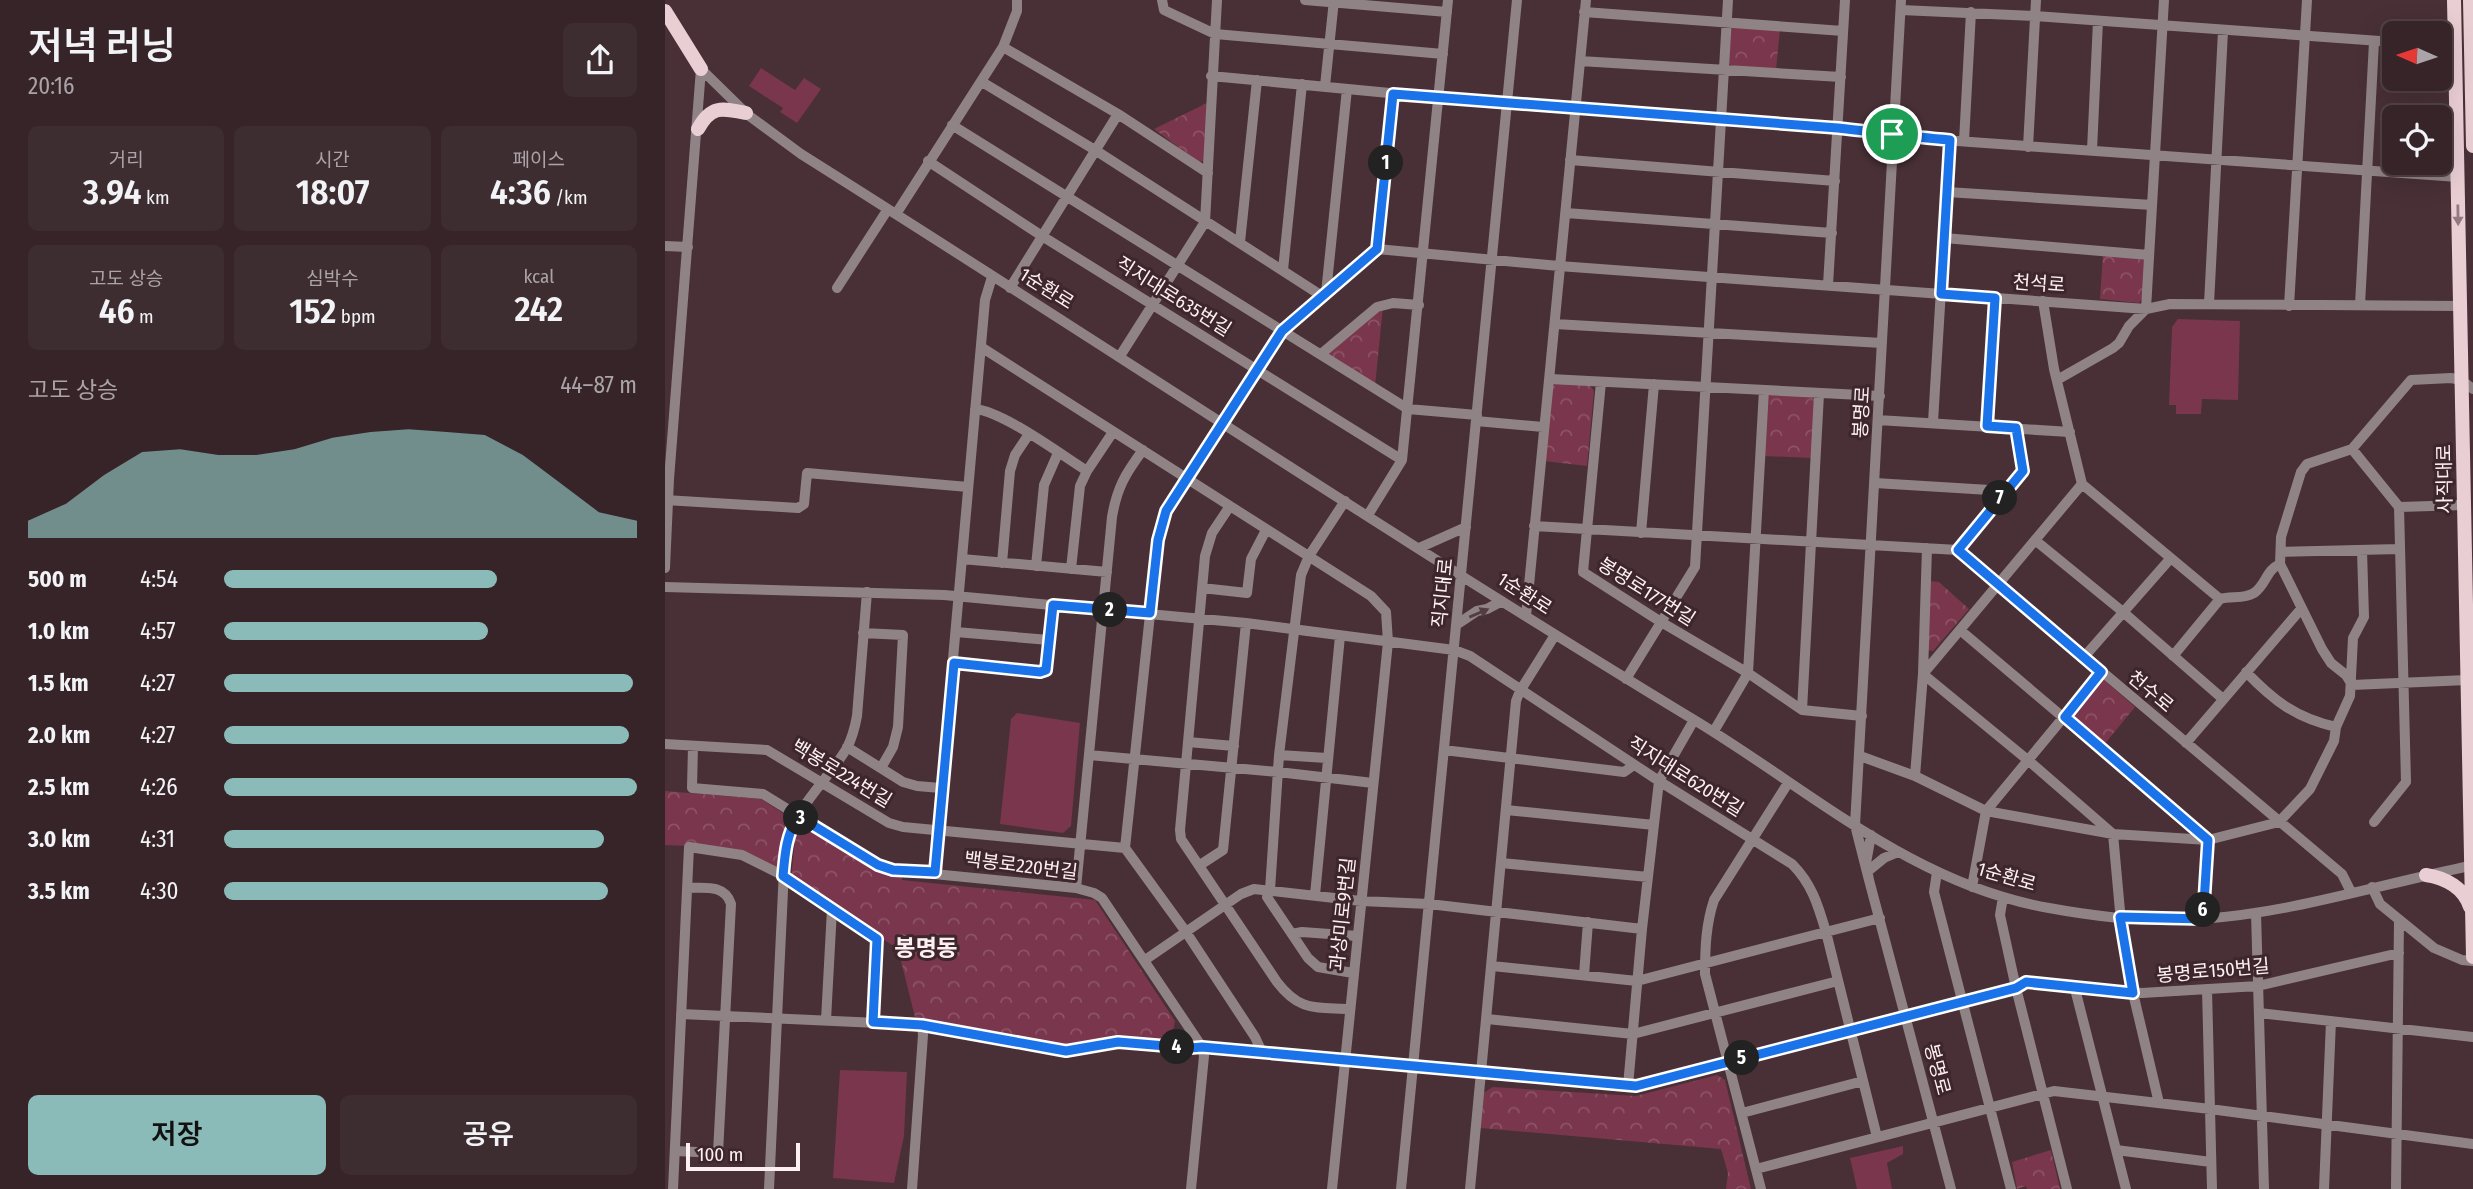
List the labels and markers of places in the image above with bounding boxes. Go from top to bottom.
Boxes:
pin [1862,104,1922,164]
pin: 1 [1369,146,1403,180]
pin: 7 [1983,480,2017,516]
pin: 2 [1093,592,1127,628]
pin: 3 [783,800,819,836]
pin: 6 [2185,892,2221,928]
pin: 4 [1159,1030,1195,1064]
pin: 5 [1725,1040,1759,1076]

